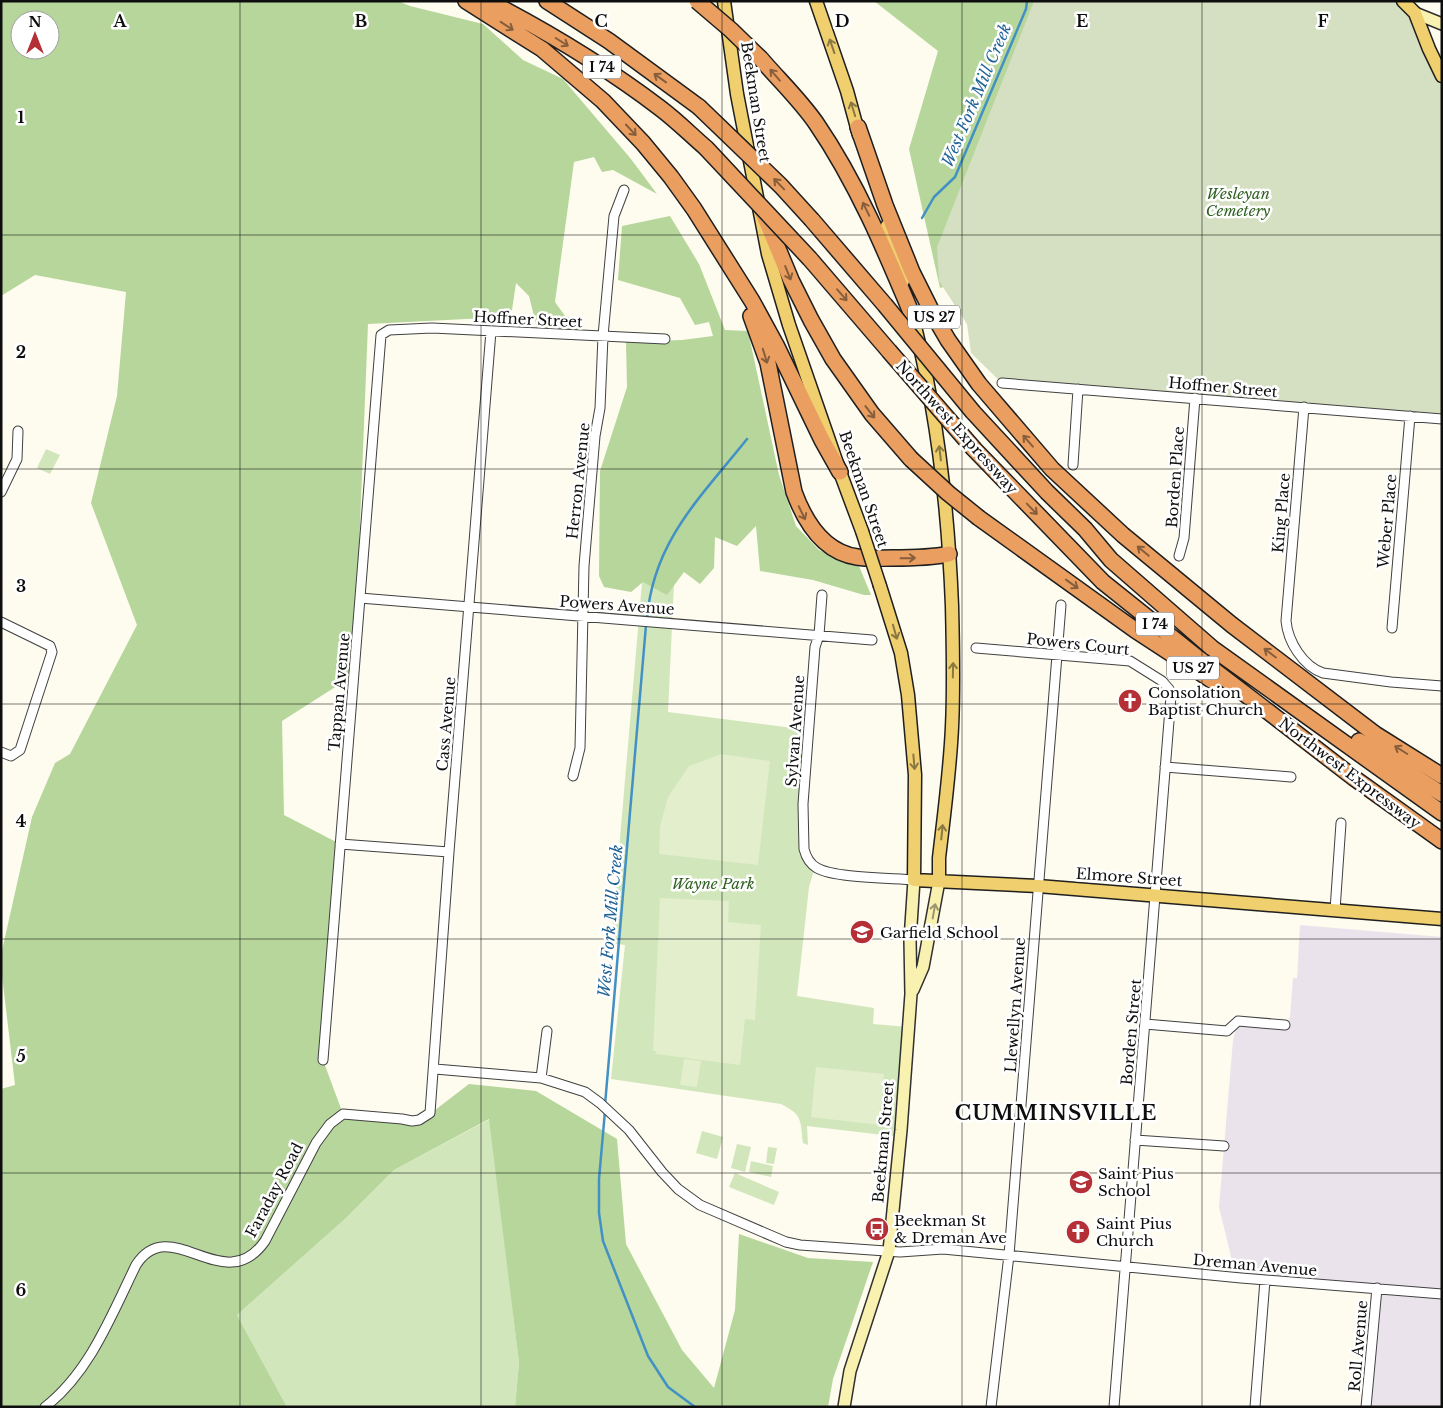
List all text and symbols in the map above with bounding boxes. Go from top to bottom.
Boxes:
north arrow [10,10,60,60]
text: A [113,11,128,31]
text: B [355,11,368,31]
text: C [594,11,608,31]
text: D [835,11,849,31]
text: E [1076,11,1088,31]
text: F [1317,11,1329,31]
text: N [28,13,42,31]
water label: West Fork Mill Creek [937,20,1015,170]
one-way arrow [500,22,514,32]
one-way arrow [554,37,568,47]
one-way arrow [826,38,836,54]
street label: Beekman Street [737,40,775,164]
road number: I 74 [583,56,621,78]
one-way arrow [770,69,781,82]
one-way arrow [653,73,667,84]
one-way arrow [847,101,857,117]
text: 1 [18,107,25,127]
one-way arrow [625,124,637,137]
one-way arrow [773,177,785,190]
park label: Wesleyan Cemetery [1206,184,1271,220]
one-way arrow [860,202,870,217]
one-way arrow [783,265,793,280]
one-way arrow [836,289,848,302]
road number: US 27 [908,306,960,328]
street label: Hoffner Street [473,307,583,331]
text: 2 [16,342,26,362]
one-way arrow [761,347,770,363]
street label: Northwest Expressway [892,356,1022,498]
street label: Hoffner Street [1168,373,1279,401]
one-way arrow [865,405,876,418]
street label: Herron Avenue [562,422,594,540]
street label: Borden Place [1162,426,1188,528]
street label: Beekman Street [835,428,893,550]
one-way arrow [1022,435,1034,448]
one-way arrow [935,446,945,462]
street label: King Place [1268,472,1294,554]
street label: Weber Place [1373,473,1401,570]
one-way arrow [1026,503,1038,515]
one-way arrow [798,505,807,520]
one-way arrow [1137,546,1150,557]
one-way arrow [900,553,916,562]
text: 3 [16,576,26,596]
one-way arrow [1065,579,1079,589]
street label: Powers Avenue [559,592,675,618]
road number: I 74 [1136,612,1174,636]
one-way arrow [891,624,901,640]
street label: Powers Court [1026,629,1131,659]
street label: Tappan Avenue [324,632,354,752]
one-way arrow [1264,648,1277,659]
road number: US 27 [1167,656,1219,680]
one-way arrow [948,662,958,678]
street label: Sylvan Avenue [782,674,808,788]
street label: Cass Avenue [432,676,460,772]
place label: Consolation Baptist Church [1148,683,1263,719]
church icon: Consolation Baptist Church [1117,688,1143,714]
street label: Northwest Expressway [1275,713,1425,833]
one-way arrow [1394,744,1408,754]
one-way arrow [910,753,919,769]
text: 4 [16,811,26,831]
one-way arrow [937,824,947,840]
water label: West Fork Mill Creek [593,844,627,998]
street label: Elmore Street [1075,864,1183,890]
park label: Wayne Park [671,874,755,893]
one-way arrow [929,903,939,919]
school or university icon: Garfield School [849,919,875,945]
place label: Garfield School [880,923,999,942]
street label: Llewellyn Avenue [1001,937,1029,1073]
street label: Borden Street [1117,978,1145,1086]
text: 5 [16,1046,26,1066]
street label: Beekman Street [868,1080,898,1204]
district label: CUMMINSVILLE [955,1101,1157,1125]
street label: Faraday Road [241,1139,307,1241]
place label: Saint Pius School [1098,1164,1174,1200]
school or university icon: Saint Pius School [1068,1169,1094,1195]
place label: Beekman St & Dreman Ave [894,1211,1007,1247]
place label: Saint Pius Church [1096,1214,1172,1250]
bus stop icon: Beekman St & Dreman Ave [864,1216,890,1242]
church icon: Saint Pius Church [1065,1219,1091,1245]
street label: Dreman Avenue [1192,1250,1318,1280]
text: 6 [16,1280,27,1300]
street label: Roll Avenue [1345,1299,1371,1393]

